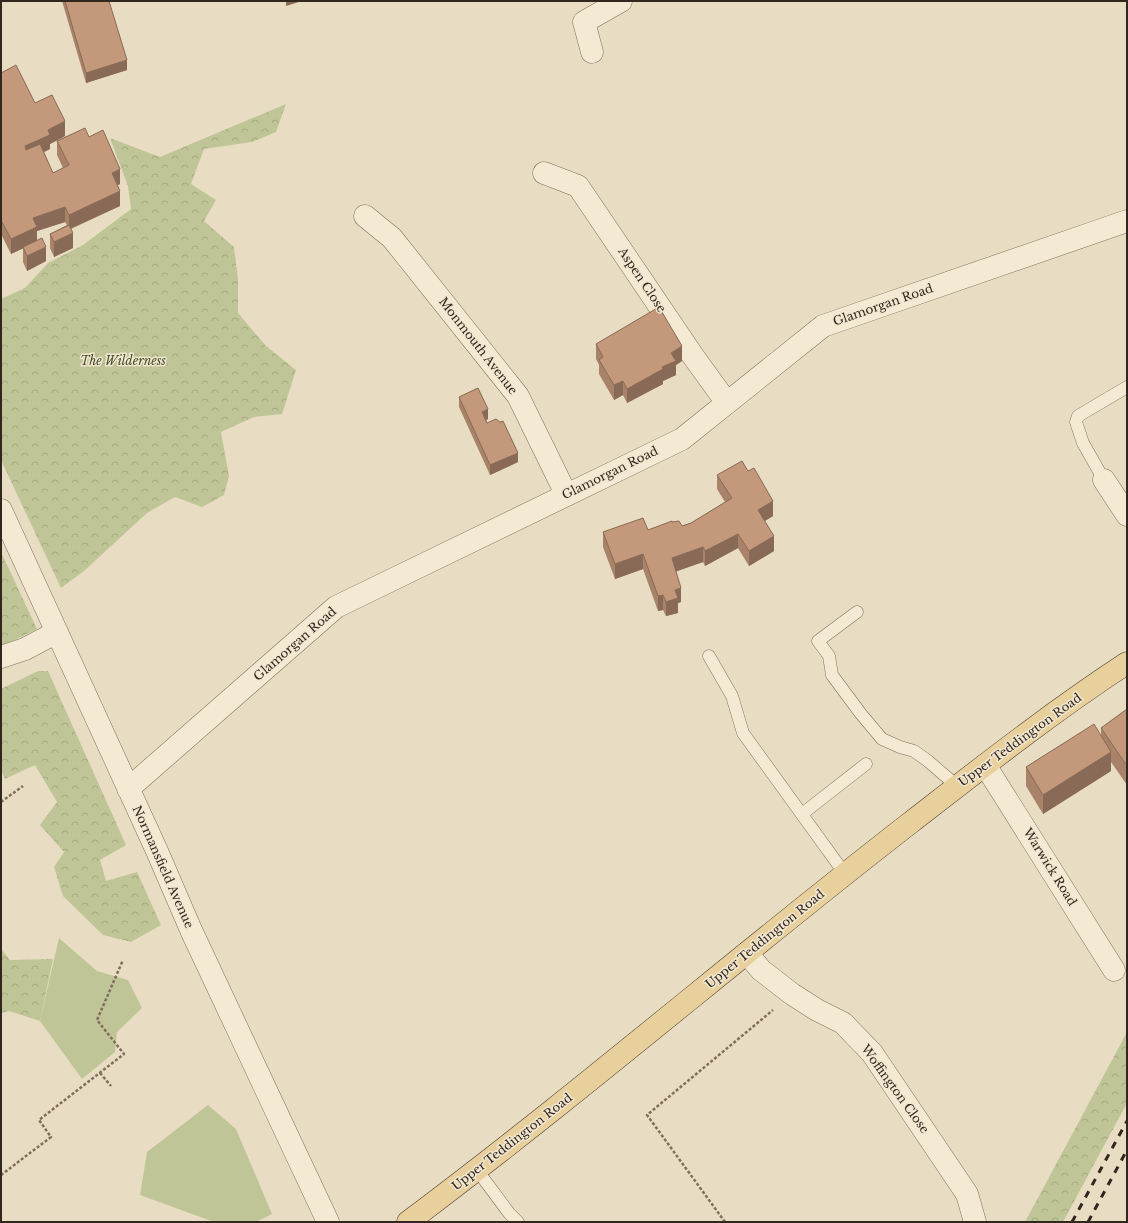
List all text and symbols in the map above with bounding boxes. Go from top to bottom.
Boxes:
street label: Aspen Close [615,244,670,315]
street label: Glamorgan Road [831,280,935,329]
street label: Monmouth Avenue [436,294,521,397]
park label: The Wilderness [80,353,166,368]
street label: Glamorgan Road [559,443,660,502]
street label: Glamorgan Road [250,604,339,684]
street label: Upper Teddington Road [955,690,1084,789]
street label: Normansfield Avenue [130,803,197,931]
street label: Warwick Road [1020,824,1080,908]
street label: Upper Teddington Road [702,886,827,991]
street label: Woffington Close [858,1041,933,1136]
street label: Upper Teddington Road [448,1090,575,1193]

